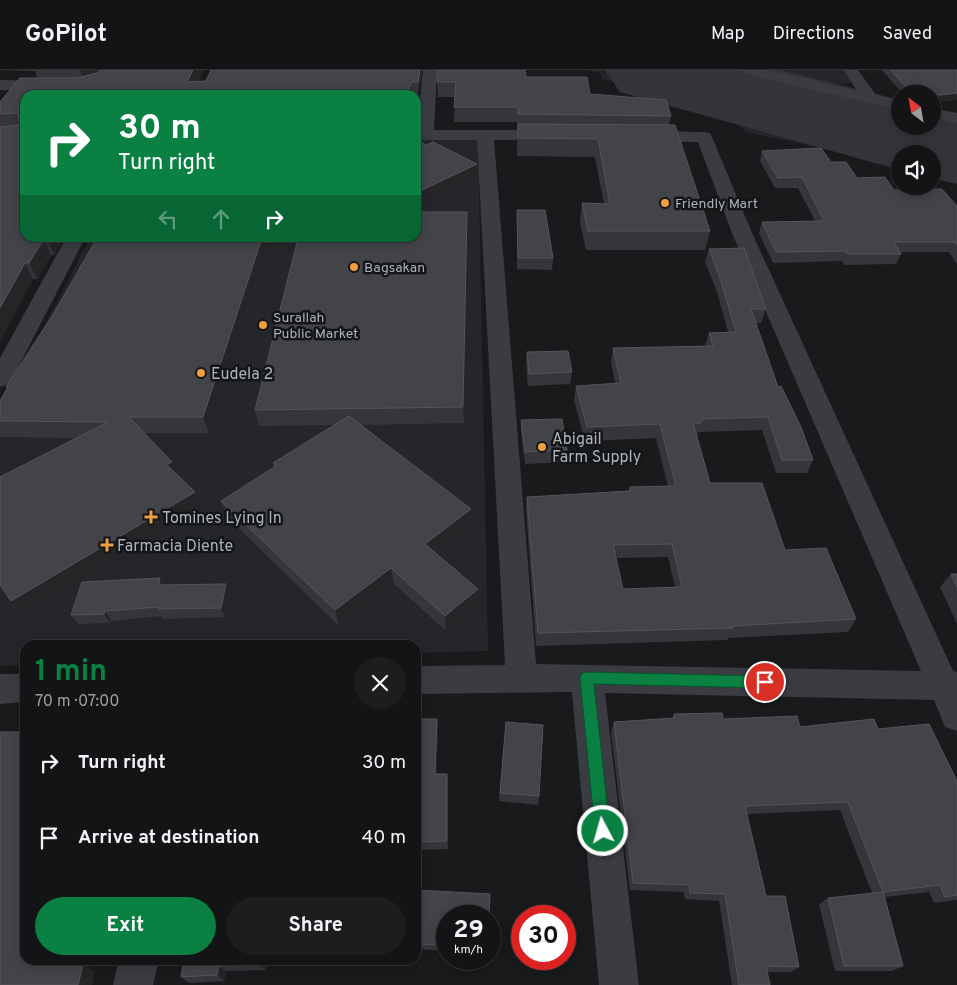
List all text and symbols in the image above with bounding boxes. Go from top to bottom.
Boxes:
text: GoPilot [25,20,107,50]
text: Map [711,23,745,46]
text: Directions [773,23,855,46]
text: Saved [883,23,932,46]
north arrow [891,85,941,135]
map controls [891,85,941,195]
text: 30 m [118,107,201,151]
icon: right [35,110,100,175]
button: sound [891,145,941,195]
text: Turn right [118,150,215,177]
place label: Friendly Mart [675,196,758,213]
marker: Friendly Mart [659,197,671,209]
icon: left [154,205,182,233]
icon: ahead [207,205,235,233]
icon: right [260,205,288,233]
place label: Bagsakan [364,260,425,277]
marker: Bagsakan [348,261,360,273]
place label: Surallah Public Market [273,310,358,343]
marker: Surallah Public Market [257,319,269,331]
place label: Eudela 2 [211,365,273,385]
marker: Eudela 2 [195,367,207,379]
place label: Abigail Farm Supply [552,430,641,468]
marker: Abigail Farm Supply [536,441,548,453]
place label: Tomines Lying In [162,509,282,529]
marker: Tomines Lying In [144,510,158,524]
place label: Farmacia Diente [117,537,233,557]
marker: Farmacia Diente [101,539,113,551]
text: 1 min [35,654,107,691]
button: close [354,657,406,709]
pin [744,661,786,703]
icon: arrive [751,668,779,696]
text: 70 m · 07:00 [35,692,120,712]
icon: right [35,749,63,777]
text: Turn right [78,751,166,775]
text: 30 m [362,751,406,775]
position arrow [576,804,628,856]
icon: arrive [35,824,63,852]
text: Arrive at destination [78,826,259,850]
text: 40 m [361,826,406,850]
button: Exit [35,897,216,955]
button: Share [226,897,406,955]
speed limit sign: 30 [511,905,576,970]
text: 29 [453,915,484,947]
text: km/h [454,942,483,958]

